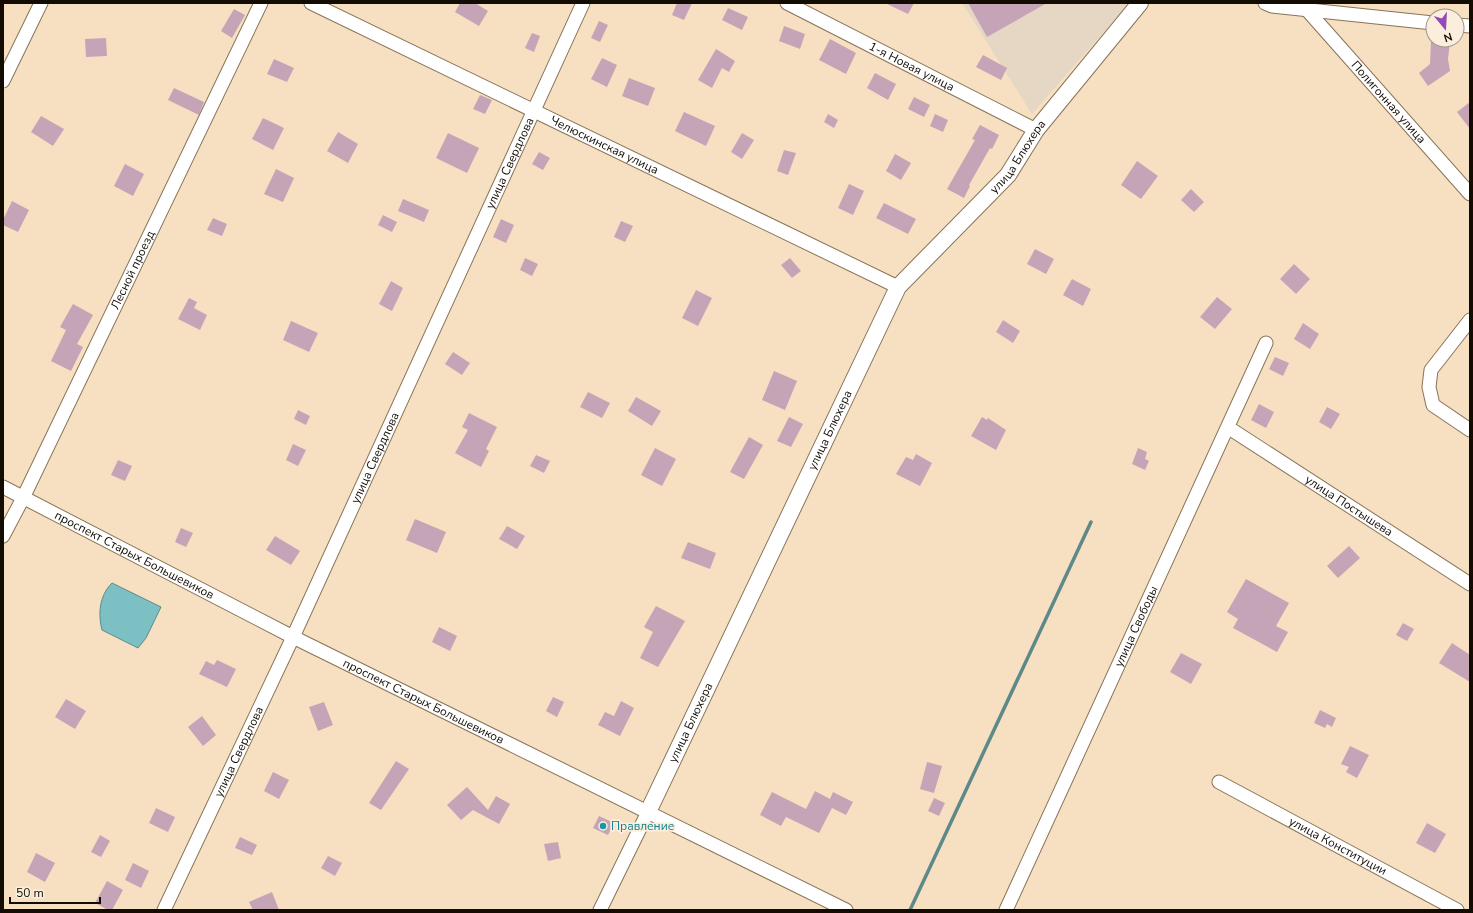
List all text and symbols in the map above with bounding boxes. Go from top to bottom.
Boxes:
north arrow [1425,8,1465,48]
text: N [1442,29,1454,45]
street label: 1-я Новая улица [866,38,957,95]
street label: Полигонная улица [1348,57,1429,147]
street label: Челюскинская улица [548,112,661,178]
street label: улица Свердлова [482,115,538,211]
street label: улица Блюхера [986,116,1049,197]
street label: Лесной проезд [107,228,158,312]
street label: улица Блюхера [804,387,856,473]
street label: улица Свердлова [347,410,403,506]
street label: улица Постышева [1302,471,1396,540]
street label: проспект Старых Большевиков [52,507,217,603]
street label: улица Свободы [1111,583,1162,670]
street label: проспект Старых Большевиков [340,655,507,748]
street label: улица Блюхера [665,680,716,765]
street label: улица Свердлова [210,704,267,800]
street label: улица Конституции [1286,813,1390,879]
place label: Правление [611,818,674,834]
marker: Правление [598,821,608,831]
scale bar [10,879,100,905]
text: 50 m [16,885,44,901]

